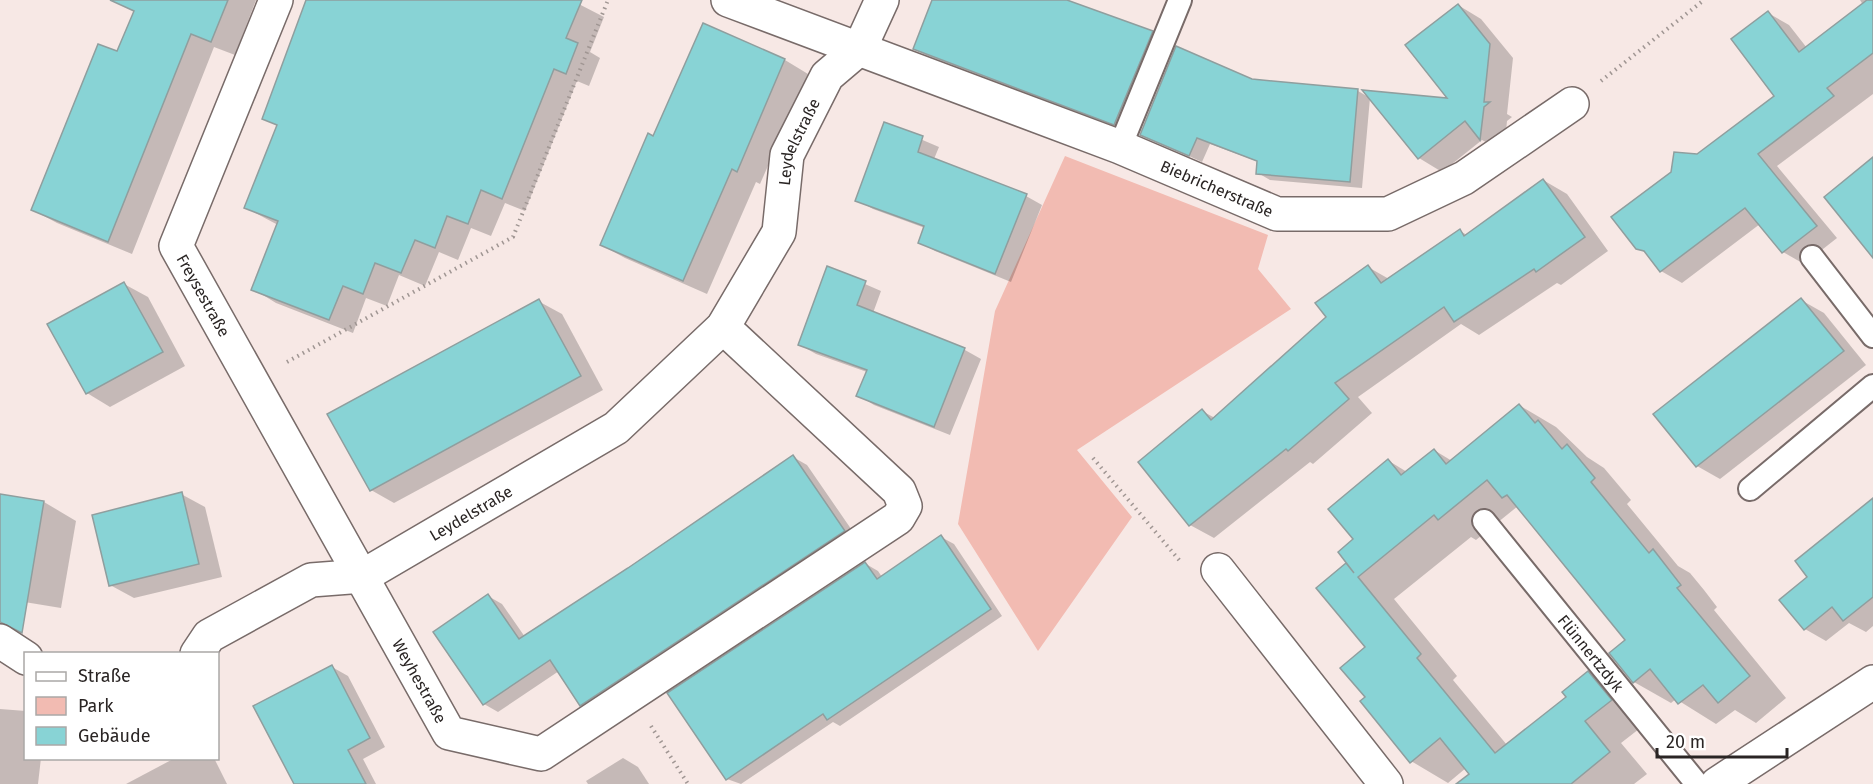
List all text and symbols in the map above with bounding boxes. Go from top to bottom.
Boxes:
street label: Leydelstraße [775,95,824,186]
street label: Biebricherstraße [1157,156,1276,221]
street label: Freysestraße [173,251,234,340]
street label: Leydelstraße [426,482,516,545]
street label: Flünnertzdyk [1554,611,1628,696]
street label: Weyhestraße [388,636,450,726]
legend [24,652,219,760]
text: Straße [78,665,131,687]
text: Park [78,695,114,717]
scale bar [1657,721,1788,759]
text: Gebäude [78,725,151,747]
text: 20 m [1666,731,1705,753]

